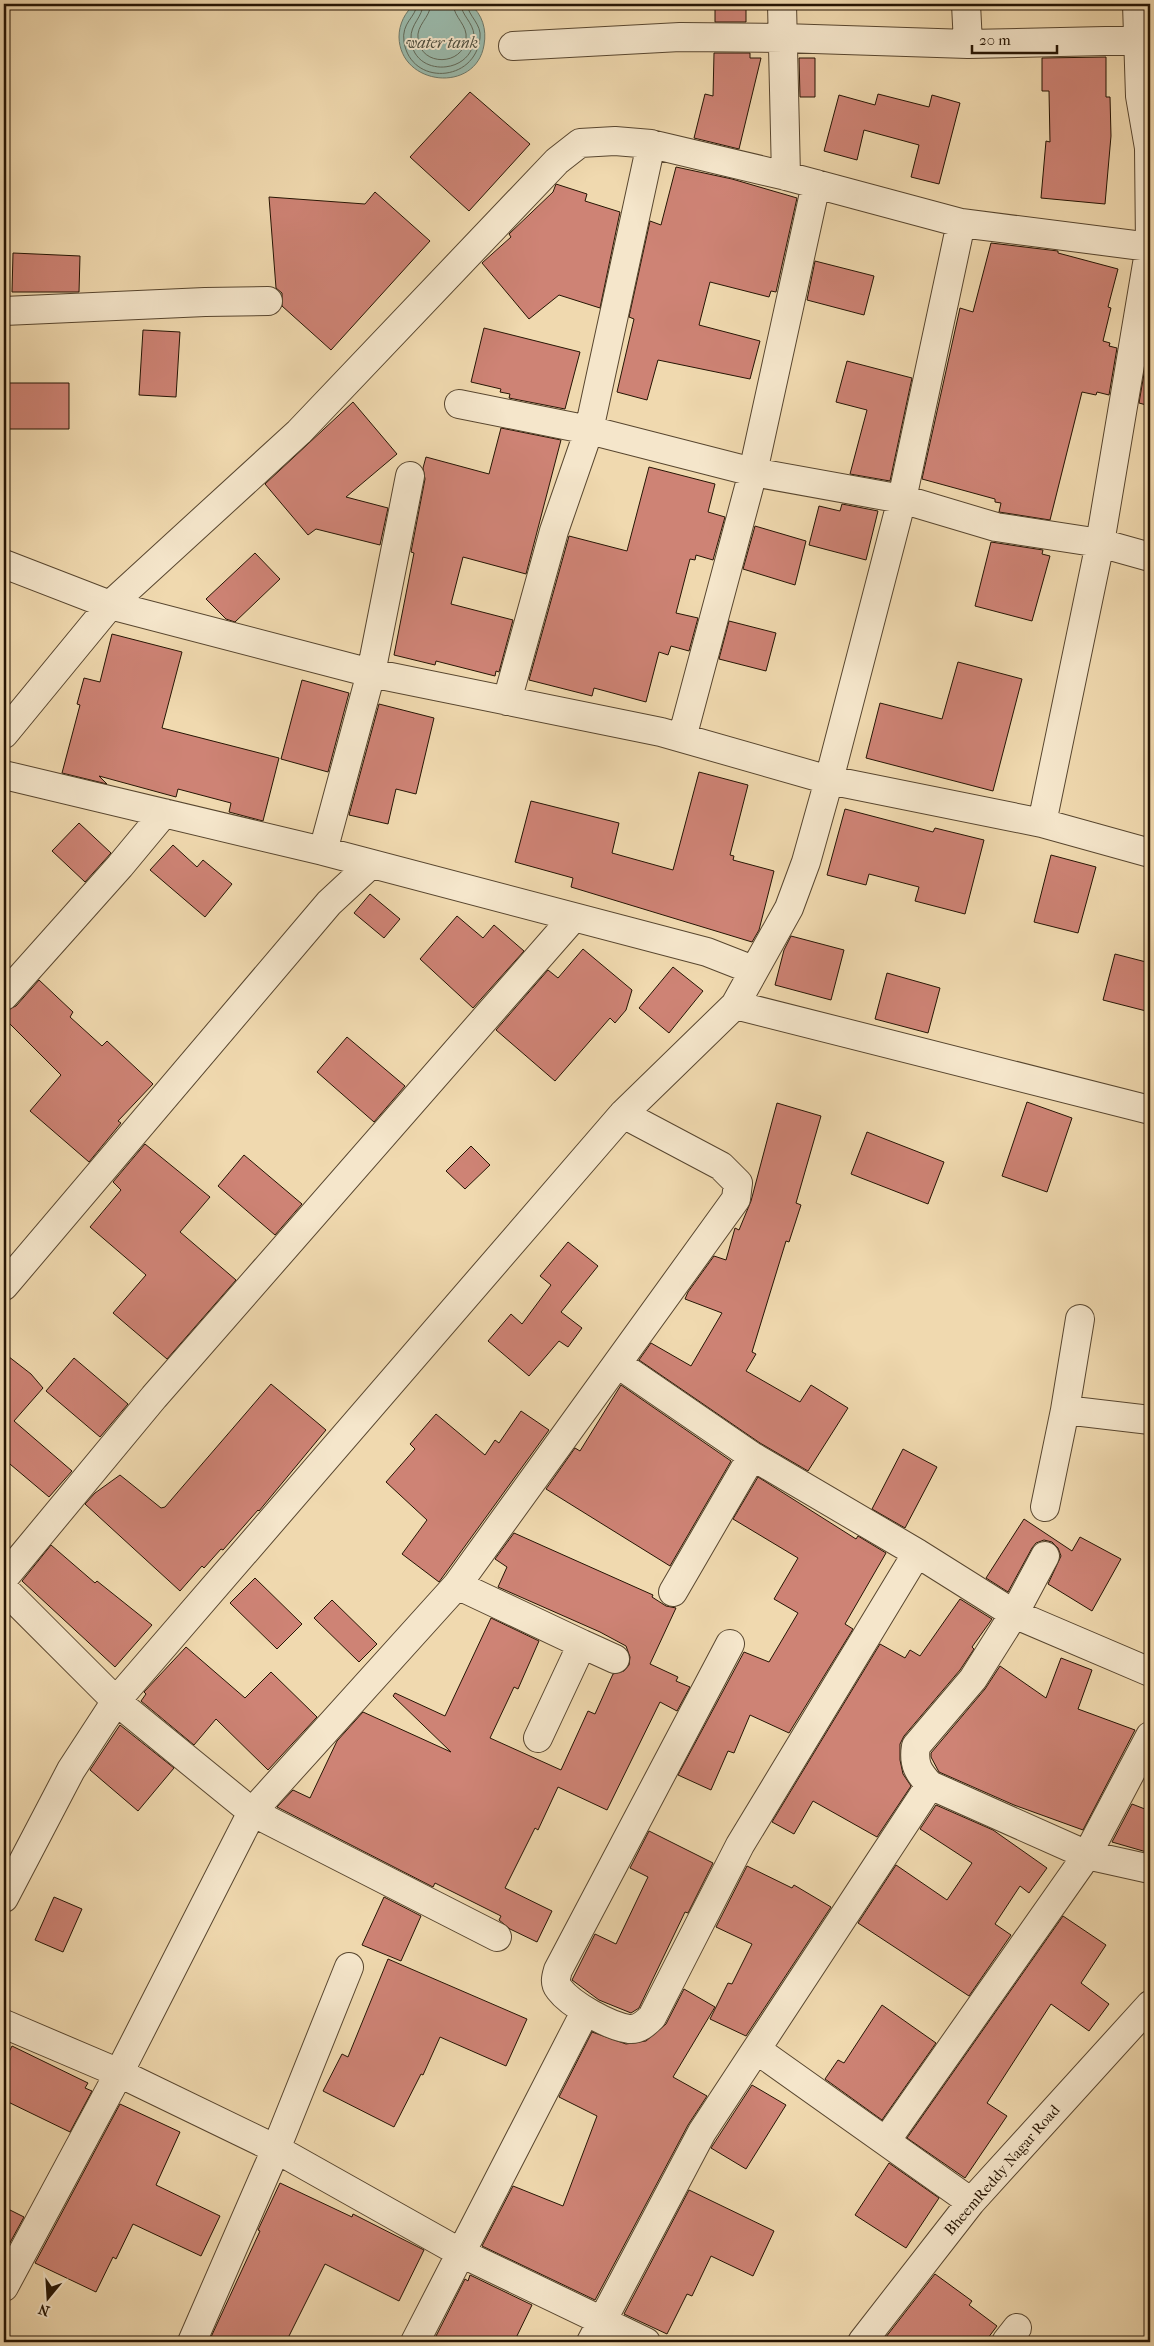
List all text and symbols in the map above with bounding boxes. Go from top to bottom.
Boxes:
scale bar [972,22,1056,54]
text: 20 m [979,31,1011,49]
water label: water tank [406,33,478,52]
street label: BheemReddy Nagar Road [940,2101,1064,2239]
north arrow [22,2274,72,2324]
text: N [36,2300,52,2320]

